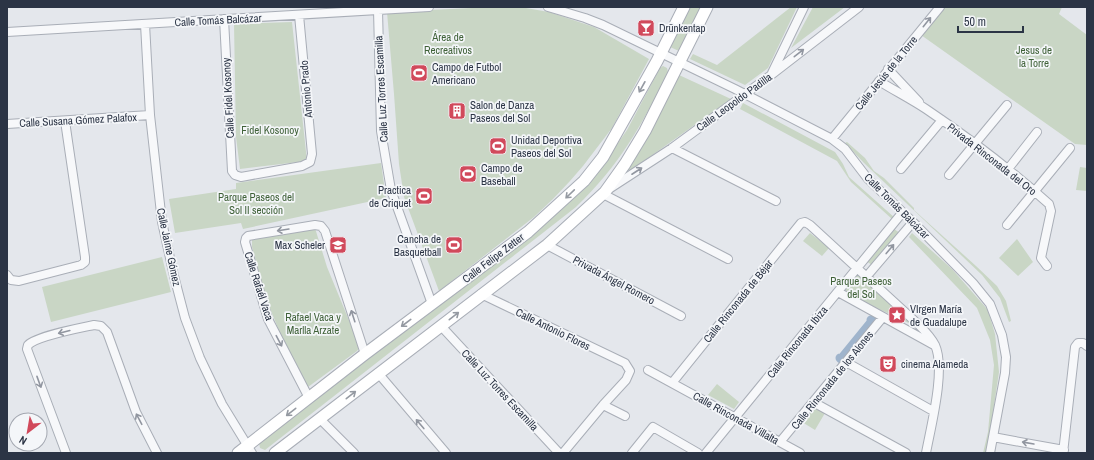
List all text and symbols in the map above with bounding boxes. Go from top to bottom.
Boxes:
scale bar [958,8,1023,34]
street label: Calle Tomás Balcázar [174,11,262,29]
text: 50 m [964,14,986,30]
one-way arrow [923,17,932,27]
bar icon: Drünkentap [636,18,656,38]
place label: Drünkentap [659,21,706,35]
park label: Área de Recreativos [424,30,473,57]
street label: Calle Jesús de la Torre [852,33,920,113]
street label: Calle Luz Torres Escamilla [371,35,391,143]
park label: Jesus de la Torre [1016,43,1052,70]
one-way arrow [794,49,805,57]
street label: Calle Fidel Kosonoy [219,57,237,139]
street label: Antonio Prado [297,60,316,119]
place label: Campo de Futbol Americano [431,60,501,87]
sports icon: Campo de Futbol Americano [409,63,429,83]
street label: Calle Leopoldo Padilla [693,70,775,134]
one-way arrow [638,81,646,93]
place label: Salon de Danza Paseos del Sol [470,98,534,125]
building icon: Salon de Danza Paseos del Sol [447,101,467,121]
street label: Calle Susana Gómez Palafox [19,110,138,130]
street label: Privada Rinconada del Oro [945,120,1039,198]
park label: Fidel Kosonoy [241,123,299,137]
place label: Unidad Deportiva Paseos del Sol [511,133,582,160]
sports icon: Unidad Deportiva Paseos del Sol [488,136,508,156]
place label: Campo de Baseball [481,161,523,188]
sports icon: Campo de Baseball [458,164,478,184]
one-way arrow [632,166,643,175]
street label: Calle Tomás Balcázar [861,170,933,242]
place label: Practica de Criquet [369,183,411,210]
sports icon: Practica de Criquet [414,186,434,206]
park label: Parque Paseos del Sol II sección [218,190,294,217]
one-way arrow [565,190,575,199]
street label: Calle Jaime Gómez [154,207,184,288]
one-way arrow [277,226,290,234]
street label: Calle Felipe Zetter [459,230,527,286]
place label: Cancha de Basquetball [394,232,441,259]
school or university icon: Max Scheler [328,235,348,255]
sports icon: Cancha de Basquetball [444,235,464,255]
place label: Max Scheler [275,238,325,252]
one-way arrow [885,243,894,254]
street label: Calle Rafaél Vaca [241,250,277,322]
street label: Privada Ángel Romero [571,253,657,307]
street label: Calle Rinconada de Béjar [700,257,776,345]
park label: Parque Paseos del Sol [830,274,892,301]
place label: VIrgen María de Guadalupe [910,302,967,329]
street label: Calle Rinconada Ibiza [764,303,830,381]
street label: Calle Antonio Flores [513,305,593,353]
place icon: VIrgen María de Guadalupe [887,305,907,325]
park label: Rafael Vaca y Marlla Arzate [285,310,341,337]
one-way arrow [349,310,356,323]
one-way arrow [449,312,459,321]
one-way arrow [400,319,411,327]
street label: Calle Rinconada de los Alones [788,327,876,432]
one-way arrow [57,329,70,337]
one-way arrow [276,334,284,346]
street label: Calle Luz Torres Escamilla [459,346,541,434]
theatre icon: cinema Alameda [878,354,898,374]
place label: cinema Alameda [901,357,968,371]
one-way arrow [36,375,44,387]
street label: Calle Rinconada Villalta [691,389,781,447]
one-way arrow [345,390,356,399]
one-way arrow [285,408,296,417]
north arrow [8,412,48,452]
one-way arrow [135,413,142,425]
one-way arrow [416,418,425,429]
text: N [16,433,29,448]
one-way arrow [1022,439,1035,447]

